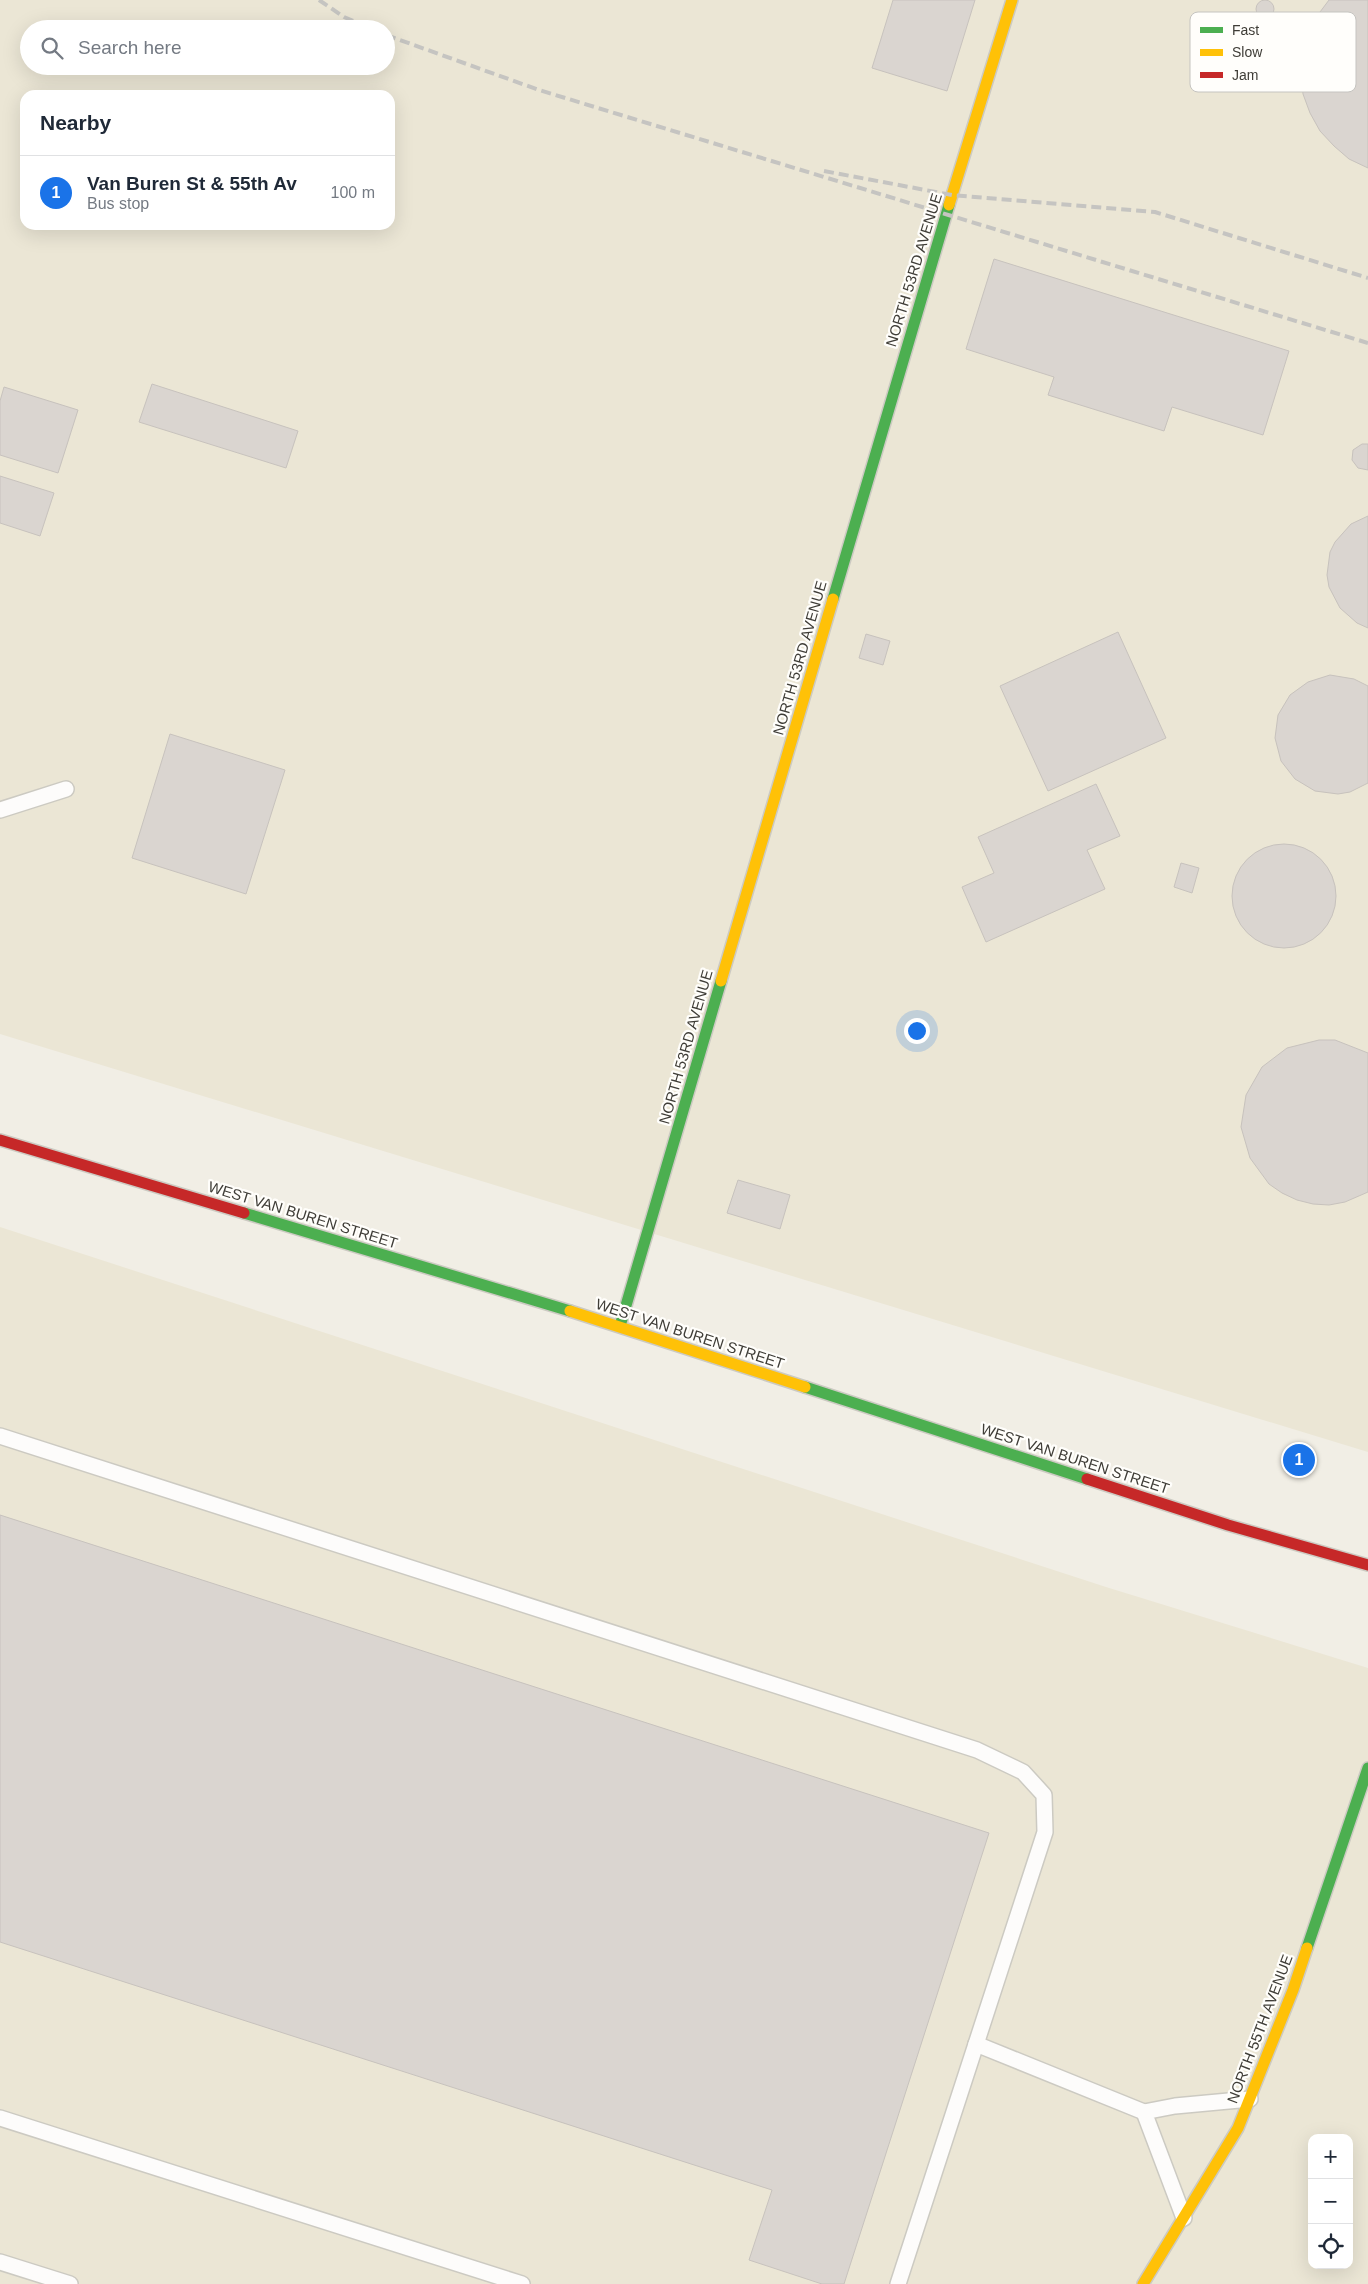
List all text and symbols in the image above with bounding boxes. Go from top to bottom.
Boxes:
legend [1190,12,1356,92]
search box [20,20,395,75]
text: Fast [1232,22,1259,38]
icon: search [38,34,66,62]
text: Search here [78,37,182,58]
text: Slow [1232,44,1263,60]
text: Jam [1232,67,1258,83]
text: Nearby [40,111,111,134]
text: Van Buren St & 55th Av [87,173,297,194]
text: 1 [52,184,60,201]
text: 100 m [331,184,375,201]
street label: NORTH 53RD AVENUE [882,191,945,349]
text: Bus stop [87,195,149,212]
street label: NORTH 53RD AVENUE [769,579,830,737]
street label: NORTH 53RD AVENUE [655,968,716,1126]
your location [904,1018,930,1044]
street label: WEST VAN BUREN STREET [206,1178,400,1251]
street label: WEST VAN BUREN STREET [594,1295,786,1372]
street label: WEST VAN BUREN STREET [979,1420,1171,1497]
pin: 1 [1283,1441,1315,1479]
street label: NORTH 55TH AVENUE [1223,1952,1296,2106]
map controls [1308,2134,1353,2269]
button: + [1308,2134,1353,2179]
button: − [1308,2179,1353,2224]
button: locate [1308,2224,1353,2269]

